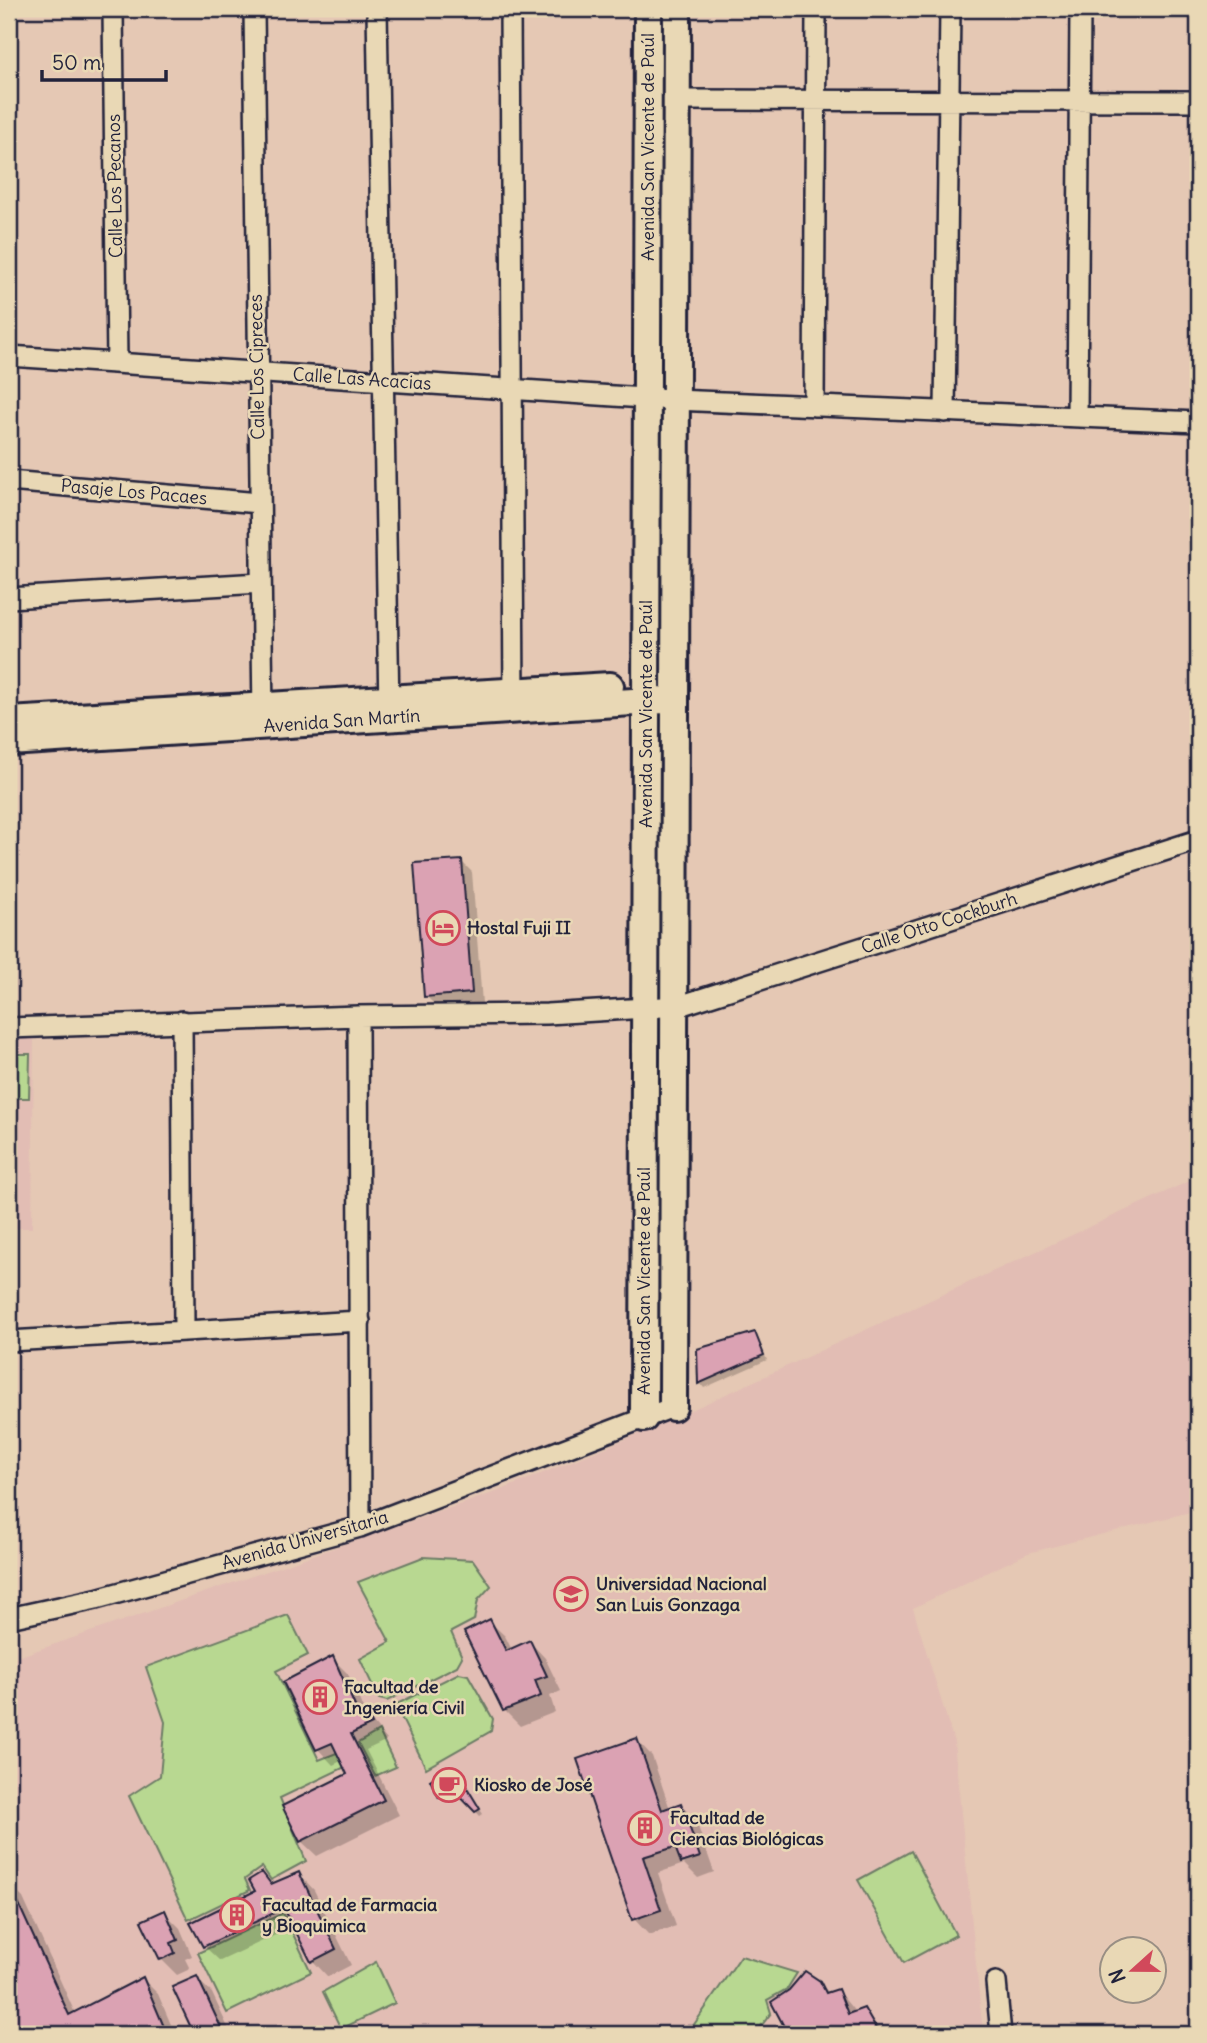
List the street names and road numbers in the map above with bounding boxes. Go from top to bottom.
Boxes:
street label: Avenida San Vicente de Paúl [636,33,659,261]
street label: Calle Los Pecanos [102,114,127,258]
street label: Calle Los Cipreces [244,294,269,440]
street label: Calle Las Acacias [292,362,432,395]
street label: Pasaje Los Pacaes [60,474,208,509]
street label: Avenida San Vicente de Paúl [634,600,657,828]
street label: Avenida San Martín [263,704,421,737]
street label: Calle Otto Cockburh [858,886,1020,959]
street label: Avenida San Vicente de Paúl [632,1167,655,1395]
street label: Avenida Universitaria [219,1505,391,1574]

